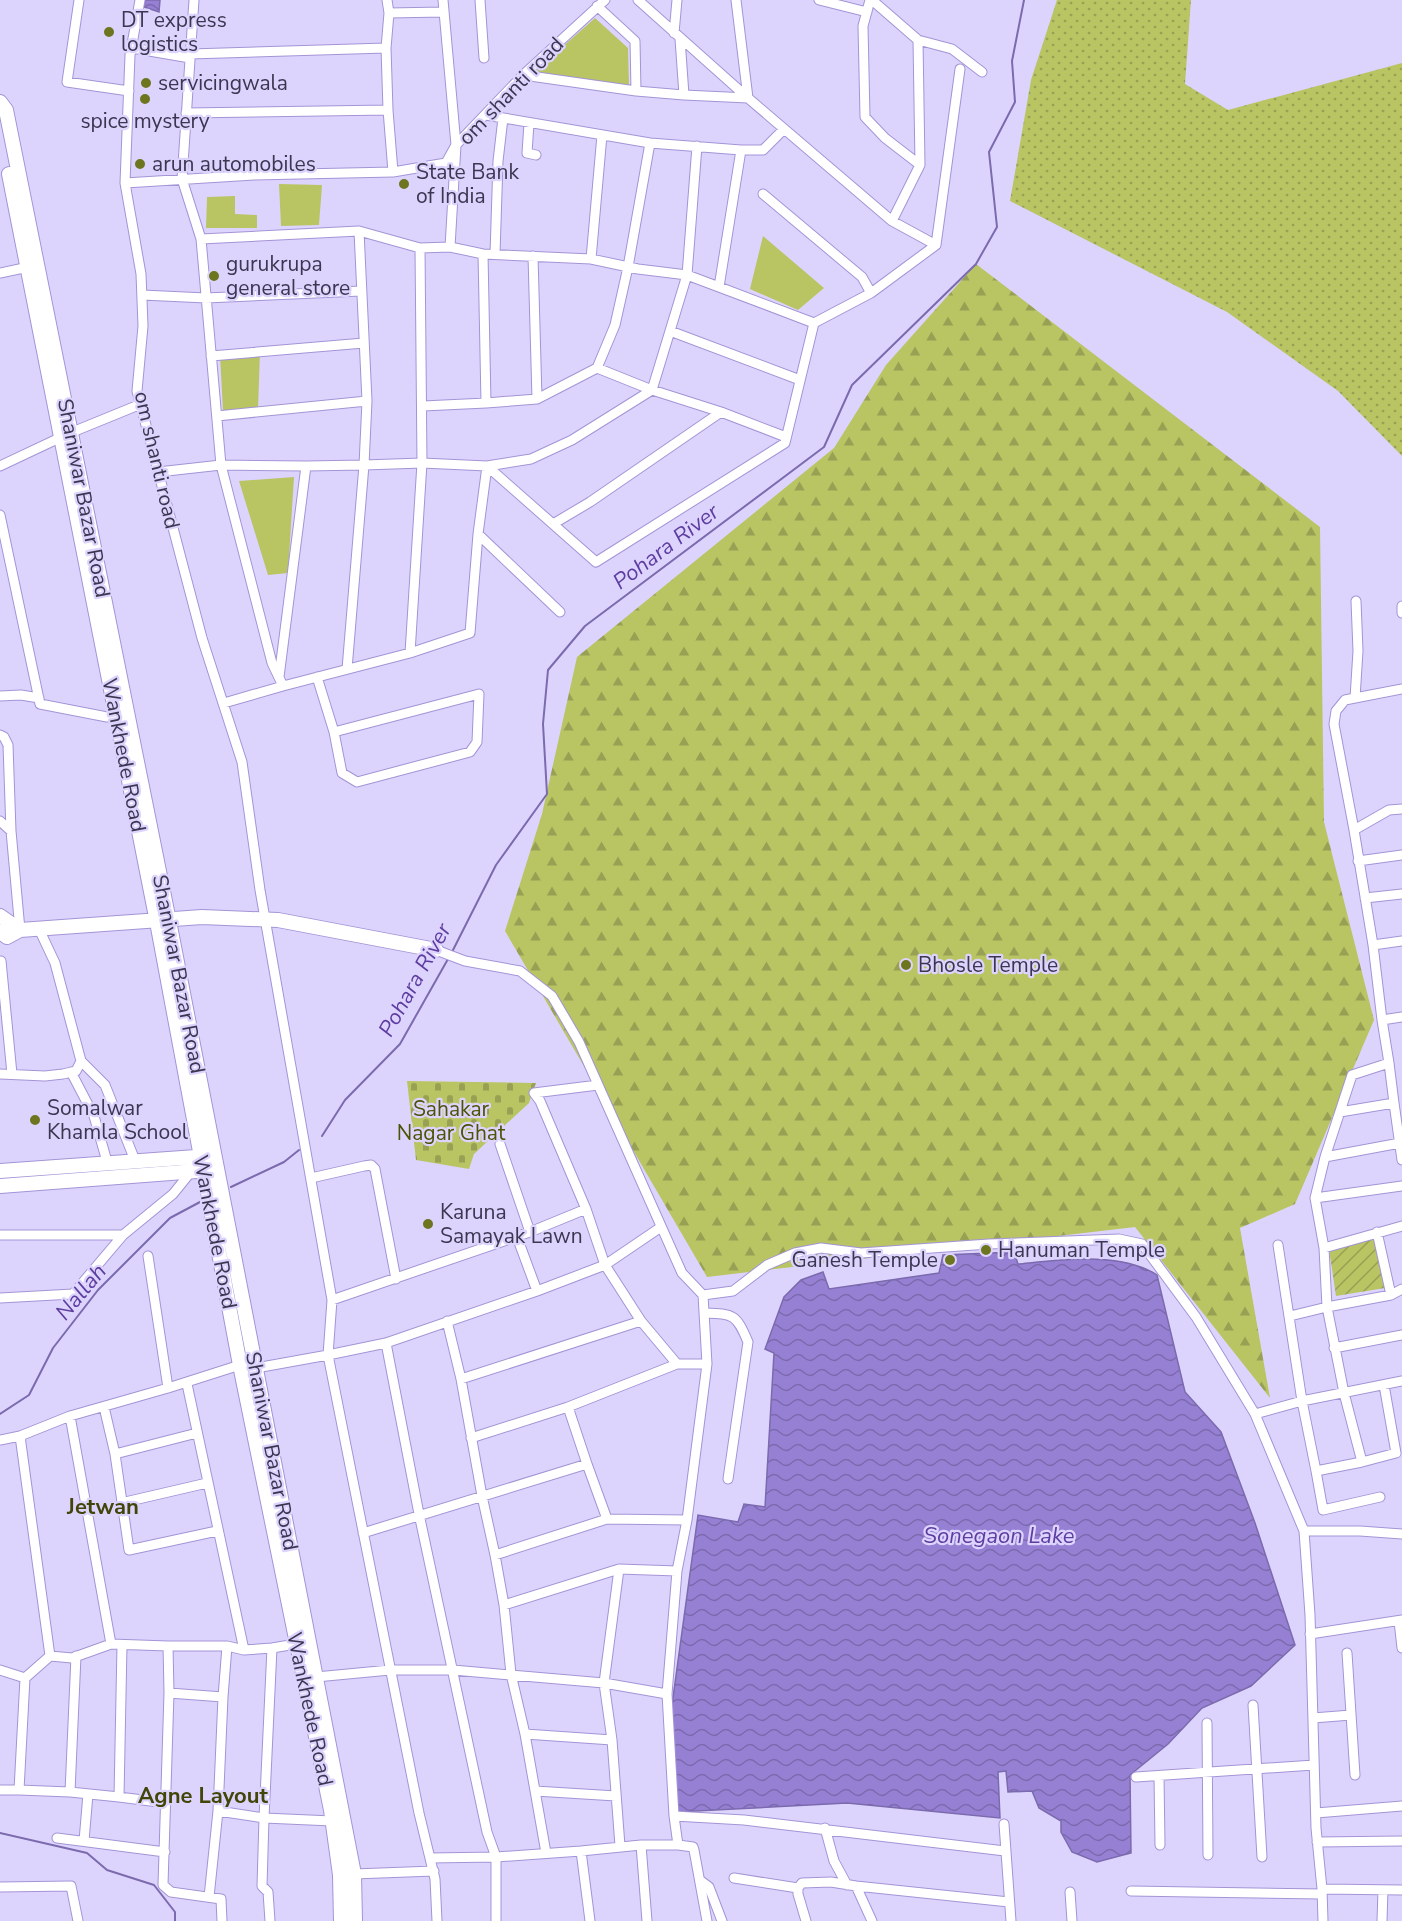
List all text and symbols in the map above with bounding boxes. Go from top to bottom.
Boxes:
place label: DT express logistics [121,6,227,58]
marker: DT express logistics [102,25,116,39]
street label: om shanti road [452,31,570,151]
place label: servicingwala [158,69,288,97]
marker: servicingwala [139,76,153,90]
marker: spice mystery [138,92,152,106]
place label: spice mystery [80,107,210,135]
place label: arun automobiles [152,150,316,178]
marker: arun automobiles [133,157,147,171]
place label: State Bank of India [416,158,519,210]
marker: State Bank of India [397,177,411,191]
place label: gurukrupa general store [226,250,350,302]
marker: gurukrupa general store [207,269,221,283]
street label: om shanti road [128,389,186,531]
street label: Shaniwar Bazar Road [51,396,117,600]
water label: Pohara River [607,497,726,597]
street label: Wankhede Road [95,676,153,834]
street label: Shaniwar Bazar Road [146,872,212,1076]
water label: Pohara River [371,917,459,1042]
place label: Bhosle Temple [918,951,1058,979]
marker: Bhosle Temple [899,958,913,972]
place label: Somalwar Khamla School [47,1094,189,1146]
park label: Sahakar Nagar Ghat [397,1095,506,1147]
marker: Somalwar Khamla School [28,1113,42,1127]
street label: Wankhede Road [186,1153,244,1311]
place label: Karuna Samayak Lawn [440,1198,583,1250]
marker: Karuna Samayak Lawn [421,1217,435,1231]
place label: Hanuman Temple [998,1236,1165,1264]
marker: Hanuman Temple [979,1243,993,1257]
place label: Ganesh Temple [791,1246,938,1274]
marker: Ganesh Temple [943,1253,957,1267]
water label: Nallah [49,1257,113,1327]
street label: Shaniwar Bazar Road [239,1349,305,1553]
district label: Jetwan [66,1492,139,1522]
water label: Sonegaon Lake [924,1521,1075,1551]
street label: Wankhede Road [280,1630,340,1788]
district label: Agne Layout [138,1781,268,1811]

